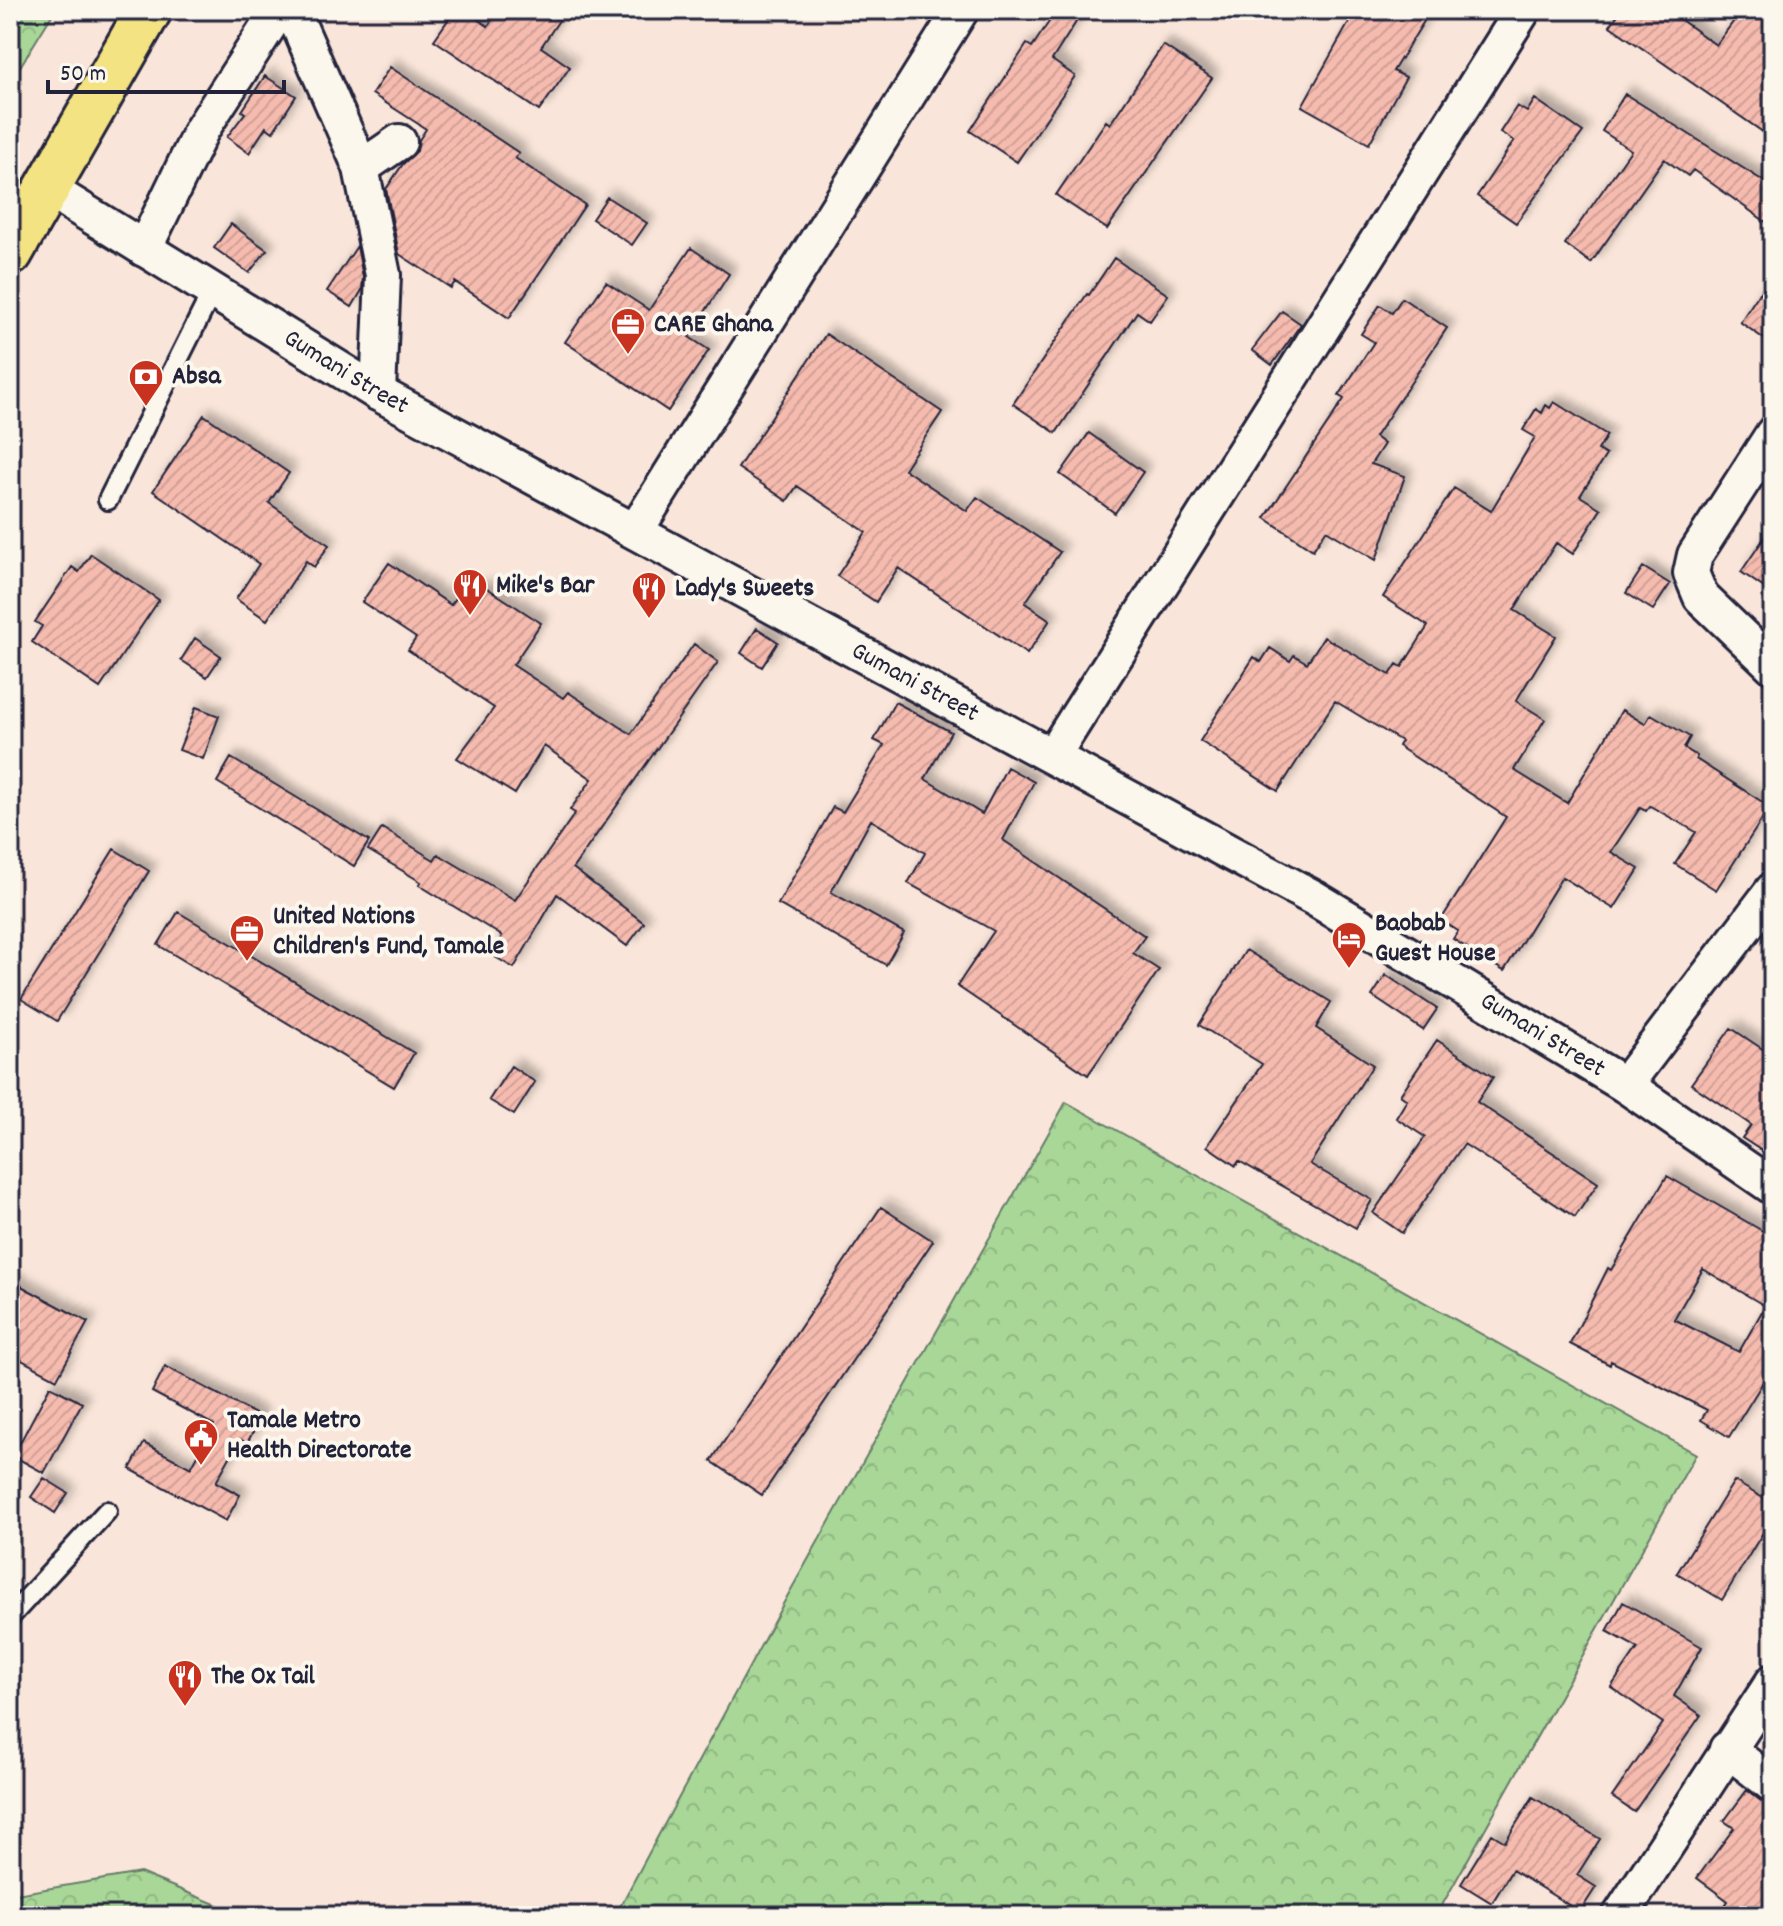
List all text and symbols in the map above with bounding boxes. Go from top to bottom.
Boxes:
scale bar [48,44,284,94]
text: 50 m [60,58,106,92]
office icon: CARE Ghana [609,306,647,356]
place label: CARE Ghana [654,307,774,344]
street label: Gumani Street [276,320,416,425]
bank icon: Absa [127,358,165,408]
place label: Absa [172,359,221,396]
restaurant icon: Mike's Bar [451,567,489,617]
place label: Mike's Bar [496,568,595,605]
restaurant icon: Lady's Sweets [630,570,668,620]
place label: Lady's Sweets [675,571,814,608]
street label: Gumani Street [844,633,986,732]
place label: United Nations Children's Fund, Tamale [273,899,504,966]
place label: Baobab Guest House [1375,906,1496,973]
office icon: United Nations Children's Fund, Tamale [228,913,266,963]
hotel icon: Baobab Guest House [1330,920,1368,970]
street label: Gumani Street [1473,983,1612,1088]
place label: Tamale Metro Health Directorate [227,1403,411,1470]
public building icon: Tamale Metro Health Directorate [182,1417,220,1467]
restaurant icon: The Ox Tail [166,1658,204,1708]
place label: The Ox Tail [211,1659,316,1696]

